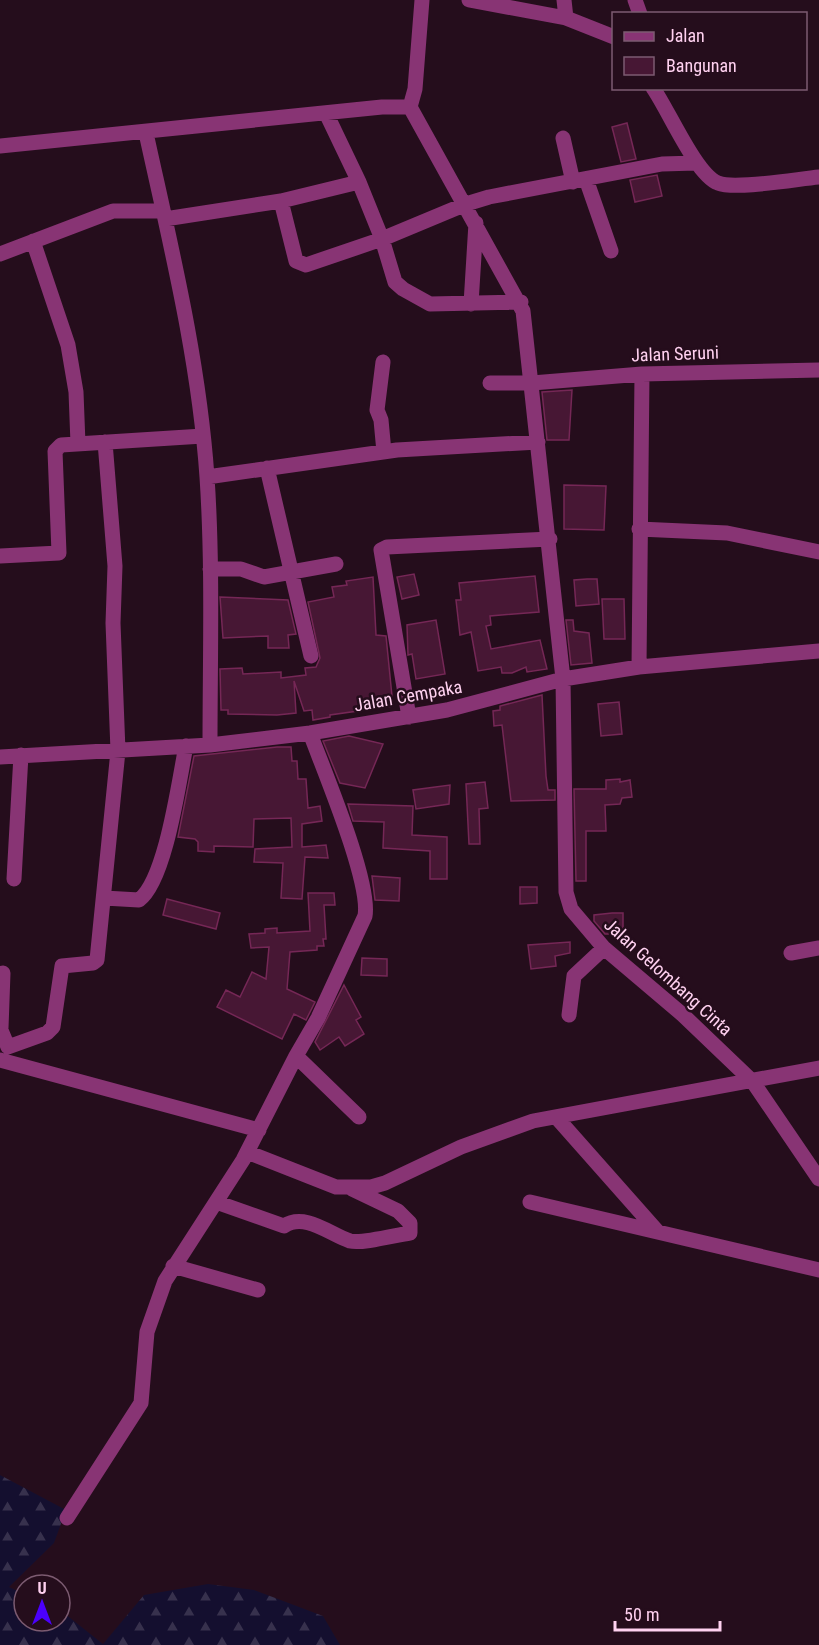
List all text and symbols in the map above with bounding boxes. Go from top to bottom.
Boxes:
legend [612,12,807,90]
text: Jalan [666,25,705,46]
text: Bangunan [666,55,737,76]
street label: Jalan Seruni [631,341,719,366]
street label: Jalan Cempaka [352,676,464,715]
street label: Jalan Gelombang Cinta [600,914,737,1040]
north arrow [12,1573,72,1633]
text: U [37,1579,47,1598]
scale bar [615,1594,720,1632]
text: 50 m [624,1604,659,1625]

